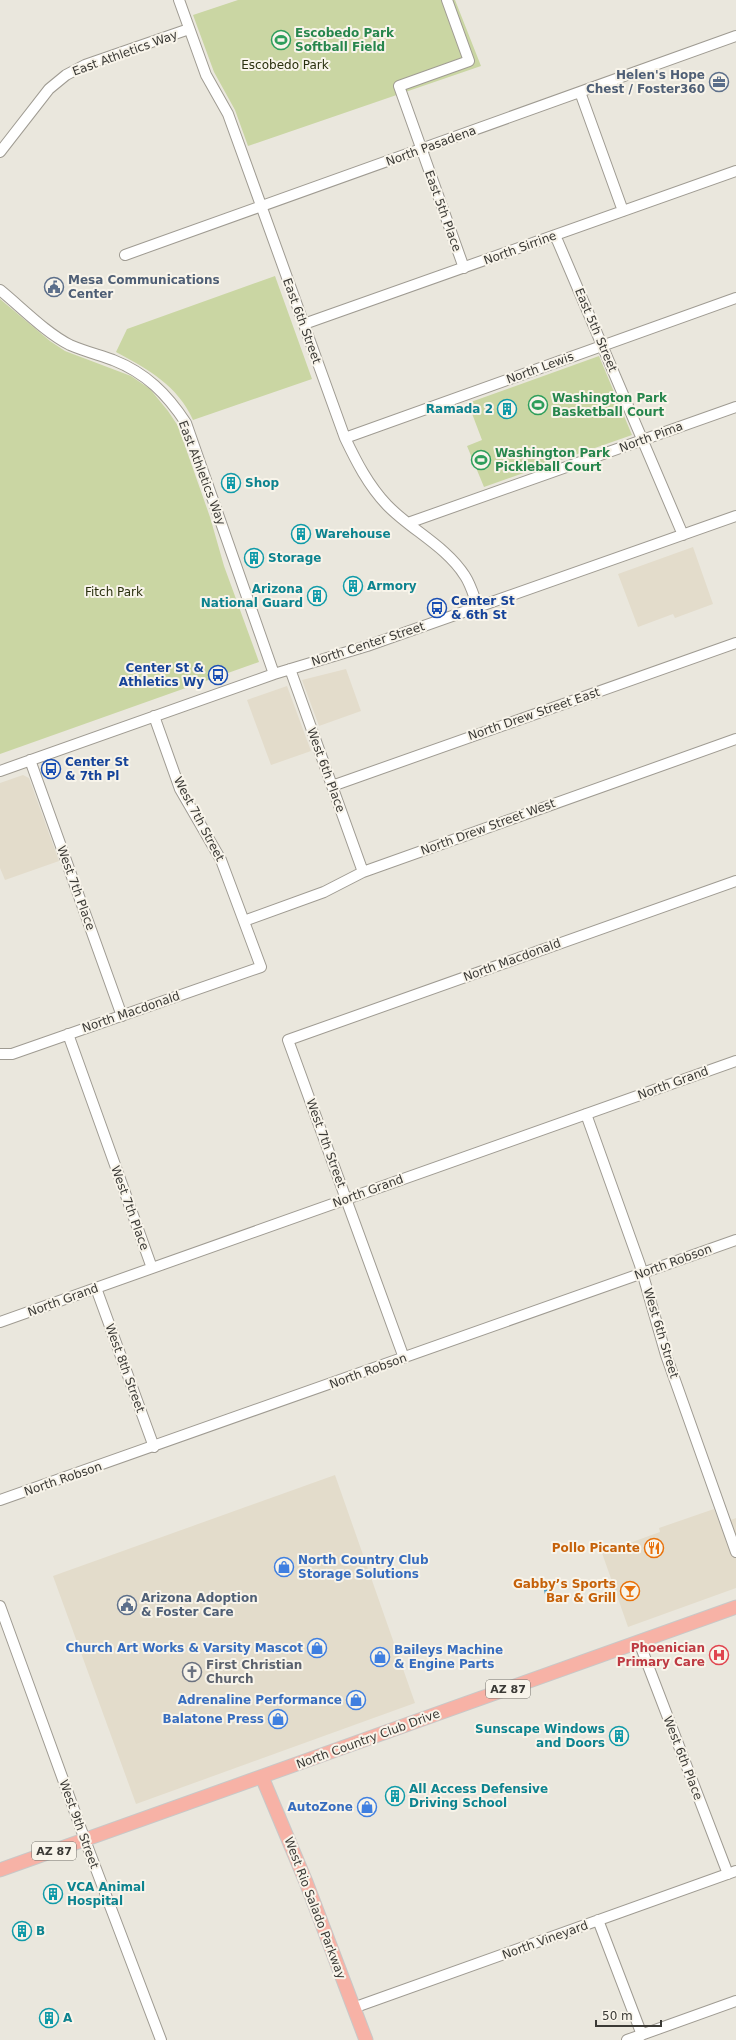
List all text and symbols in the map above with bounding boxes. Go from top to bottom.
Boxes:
place label: Escobedo Park Softball Field [295,26,395,54]
street label: East Athletics Way [70,27,180,79]
sports icon: Escobedo Park Softball Field [270,29,292,51]
park label: Escobedo Park [241,58,329,72]
place label: Helen's Hope Chest / Foster360 [586,68,705,96]
office icon: Helen's Hope Chest / Foster360 [708,71,730,93]
street label: North Pasadena [384,123,478,169]
street label: East 5th Place [422,168,464,254]
street label: North Sirrine [482,228,558,268]
place label: Mesa Communications Center [68,273,220,301]
public building icon: Mesa Communications Center [43,276,65,298]
street label: East 6th Street [280,276,324,366]
street label: East 5th Street [572,286,620,374]
street label: North Lewis [504,349,576,387]
place label: Washington Park Basketball Court [552,391,668,419]
sports icon: Washington Park Basketball Court [527,394,549,416]
building icon: Ramada 2 [496,398,518,420]
place label: Ramada 2 [426,402,493,416]
street label: East Athletics Way [176,419,228,527]
street label: North Pima [617,419,685,455]
place label: Washington Park Pickleball Court [495,446,611,474]
sports icon: Washington Park Pickleball Court [470,449,492,471]
building icon: Shop [220,472,242,494]
place label: Shop [245,476,279,490]
building icon: Warehouse [290,523,312,545]
place label: Warehouse [315,527,391,541]
building icon: Storage [243,547,265,569]
place label: Storage [268,551,321,565]
building icon: Armory [342,575,364,597]
place label: Armory [367,579,417,593]
place label: Arizona National Guard [201,582,303,610]
park label: Fitch Park [85,585,143,599]
building icon: Arizona National Guard [306,585,328,607]
place label: Center St & 6th St [451,594,515,622]
bus stop icon: Center St & 6th St [426,597,448,619]
street label: North Center Street [310,619,427,669]
place label: Center St & Athletics Wy [119,661,204,689]
bus stop icon: Center St & Athletics Wy [207,664,229,686]
street label: North Drew Street East [466,685,602,743]
street label: West 6th Place [304,726,348,814]
place label: Center St & 7th Pl [65,755,129,783]
bus stop icon: Center St & 7th Pl [40,758,62,780]
street label: West 7th Street [171,774,227,864]
street label: North Drew Street West [419,796,557,858]
street label: West 7th Place [54,844,98,932]
street label: North Macdonald [461,936,563,984]
street label: North Macdonald [80,989,182,1035]
street label: North Grand [636,1064,710,1102]
street label: West 7th Street [303,1097,349,1190]
street label: West 7th Place [108,1164,152,1252]
street label: North Grand [331,1172,405,1210]
street label: North Robson [632,1242,714,1282]
street label: North Grand [26,1281,100,1319]
street label: West 6th Street [641,1286,681,1380]
street label: West 8th Street [102,1322,148,1415]
street label: North Robson [327,1351,409,1391]
street label: North Robson [22,1459,104,1499]
restaurant icon: Pollo Picante [643,1537,665,1559]
place label: Pollo Picante [552,1541,640,1555]
place label: North Country Club Storage Solutions [298,1553,429,1581]
shop icon: North Country Club Storage Solutions [273,1556,295,1578]
place label: Gabby’s Sports Bar & Grill [513,1577,616,1605]
bar icon: Gabby’s Sports Bar & Grill [619,1580,641,1602]
place label: Arizona Adoption & Foster Care [141,1591,258,1619]
public building icon: Arizona Adoption & Foster Care [116,1594,138,1616]
shop icon: Church Art Works & Varsity Mascot [306,1637,328,1659]
place label: Church Art Works & Varsity Mascot [65,1641,303,1655]
place label: Phoenician Primary Care [617,1641,705,1669]
place label: Baileys Machine & Engine Parts [394,1643,503,1671]
hospital icon: Phoenician Primary Care [708,1644,730,1666]
shop icon: Baileys Machine & Engine Parts [369,1646,391,1668]
place label: First Christian Church [206,1658,302,1686]
church icon: First Christian Church [181,1661,203,1683]
road number: AZ 87 [486,1680,530,1698]
shop icon: Adrenaline Performance [345,1689,367,1711]
place label: Adrenaline Performance [178,1693,342,1707]
street label: North Country Club Drive [294,1706,442,1772]
shop icon: Balatone Press [267,1708,289,1730]
place label: Balatone Press [163,1712,264,1726]
street label: West 6th Place [661,1714,705,1802]
place label: Sunscape Windows and Doors [475,1722,605,1750]
building icon: Sunscape Windows and Doors [608,1725,630,1747]
street label: West 9th Street [56,1778,102,1871]
place label: All Access Defensive Driving School [409,1782,548,1810]
building icon: All Access Defensive Driving School [384,1785,406,1807]
shop icon: AutoZone [356,1796,378,1818]
place label: AutoZone [288,1800,353,1814]
street label: West Rio Salado Parkway [281,1835,349,1981]
road number: AZ 87 [32,1842,76,1860]
place label: VCA Animal Hospital [67,1880,145,1908]
building icon: VCA Animal Hospital [42,1883,64,1905]
street label: North Vineyard [500,1918,590,1962]
building icon: B [11,1920,33,1942]
place label: B [36,1924,45,1938]
scale bar [596,2002,661,2028]
building icon: A [38,2007,60,2029]
text: 50 m [602,2009,633,2023]
place label: A [63,2011,73,2025]

